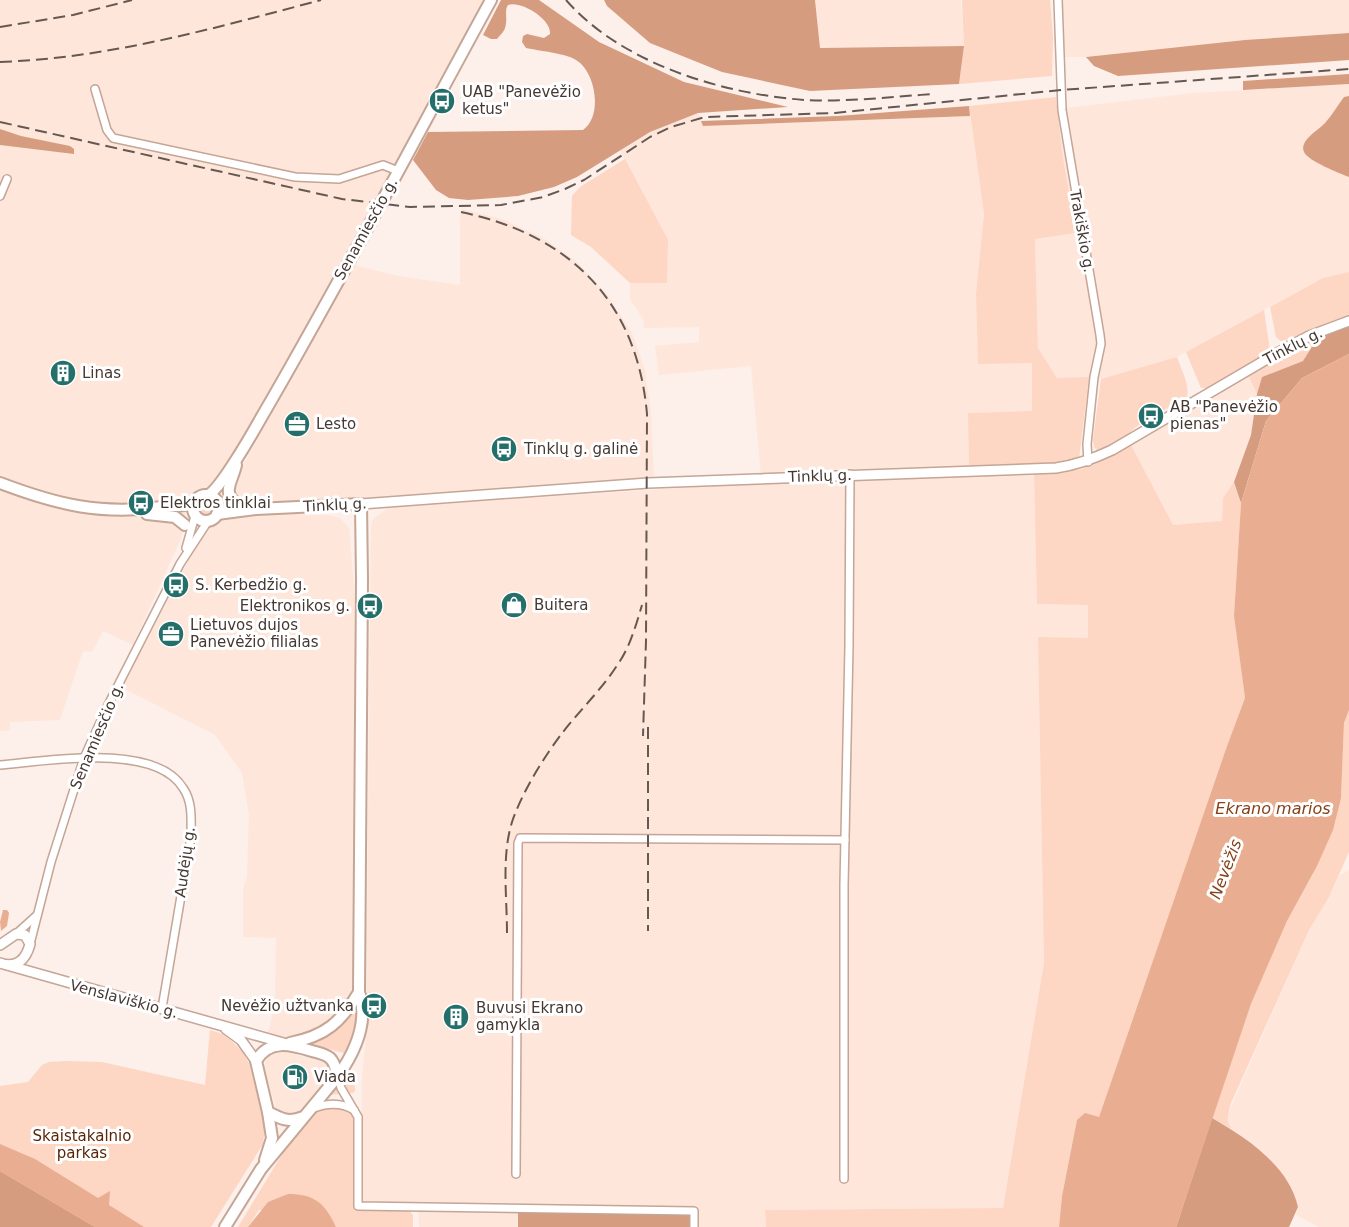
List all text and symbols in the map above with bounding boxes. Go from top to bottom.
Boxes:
place label: UAB "Panevėžio ketus" [462,83,581,118]
bus stop icon: UAB "Panevėžio ketus" [427,86,457,116]
street label: Senamiesčio g. [331,175,401,283]
street label: Trakiškio g. [1066,187,1098,274]
street label: Tinklų g. [1260,323,1326,369]
building icon: Linas [48,358,78,388]
place label: Linas [82,364,121,382]
place label: AB "Panevėžio pienas" [1170,398,1278,433]
bus stop icon: AB "Panevėžio pienas" [1136,401,1166,431]
office icon: Lesto [282,409,312,439]
place label: Lesto [316,415,356,433]
bus stop icon: Tinklų g. galinė [489,434,519,464]
place label: Tinklų g. galinė [523,440,638,458]
street label: Tinklų g. [787,466,852,486]
bus stop icon: Elektros tinklai [126,488,156,518]
place label: Elektros tinklai [160,494,271,512]
street label: Tinklų g. [302,494,367,516]
bus stop icon: S. Kerbedžio g. [161,570,191,600]
place label: S. Kerbedžio g. [195,576,307,594]
shop icon: Buitera [499,590,529,620]
bus stop icon: Elektronikos g. [355,591,385,621]
place label: Buitera [534,596,588,614]
place label: Elektronikos g. [240,597,350,615]
place label: Lietuvos dujos Panevėžio filialas [190,616,319,651]
office icon: Lietuvos dujos Panevėžio filialas [156,619,186,649]
street label: Senamiesčio g. [66,680,128,792]
water label: Ekrano marios [1215,799,1331,818]
street label: Audėjų g. [171,825,199,899]
water label: Nevėžis [1205,837,1246,902]
street label: Venslaviškio g. [68,976,180,1022]
bus stop icon: Nevėžio užtvanka [359,991,389,1021]
place label: Nevėžio užtvanka [221,997,354,1015]
place label: Buvusi Ekrano gamykla [476,999,583,1034]
building icon: Buvusi Ekrano gamykla [441,1002,471,1032]
fuel station icon: Viada [280,1062,310,1092]
place label: Viada [314,1068,356,1086]
park label: Skaistakalnio parkas [33,1127,131,1162]

